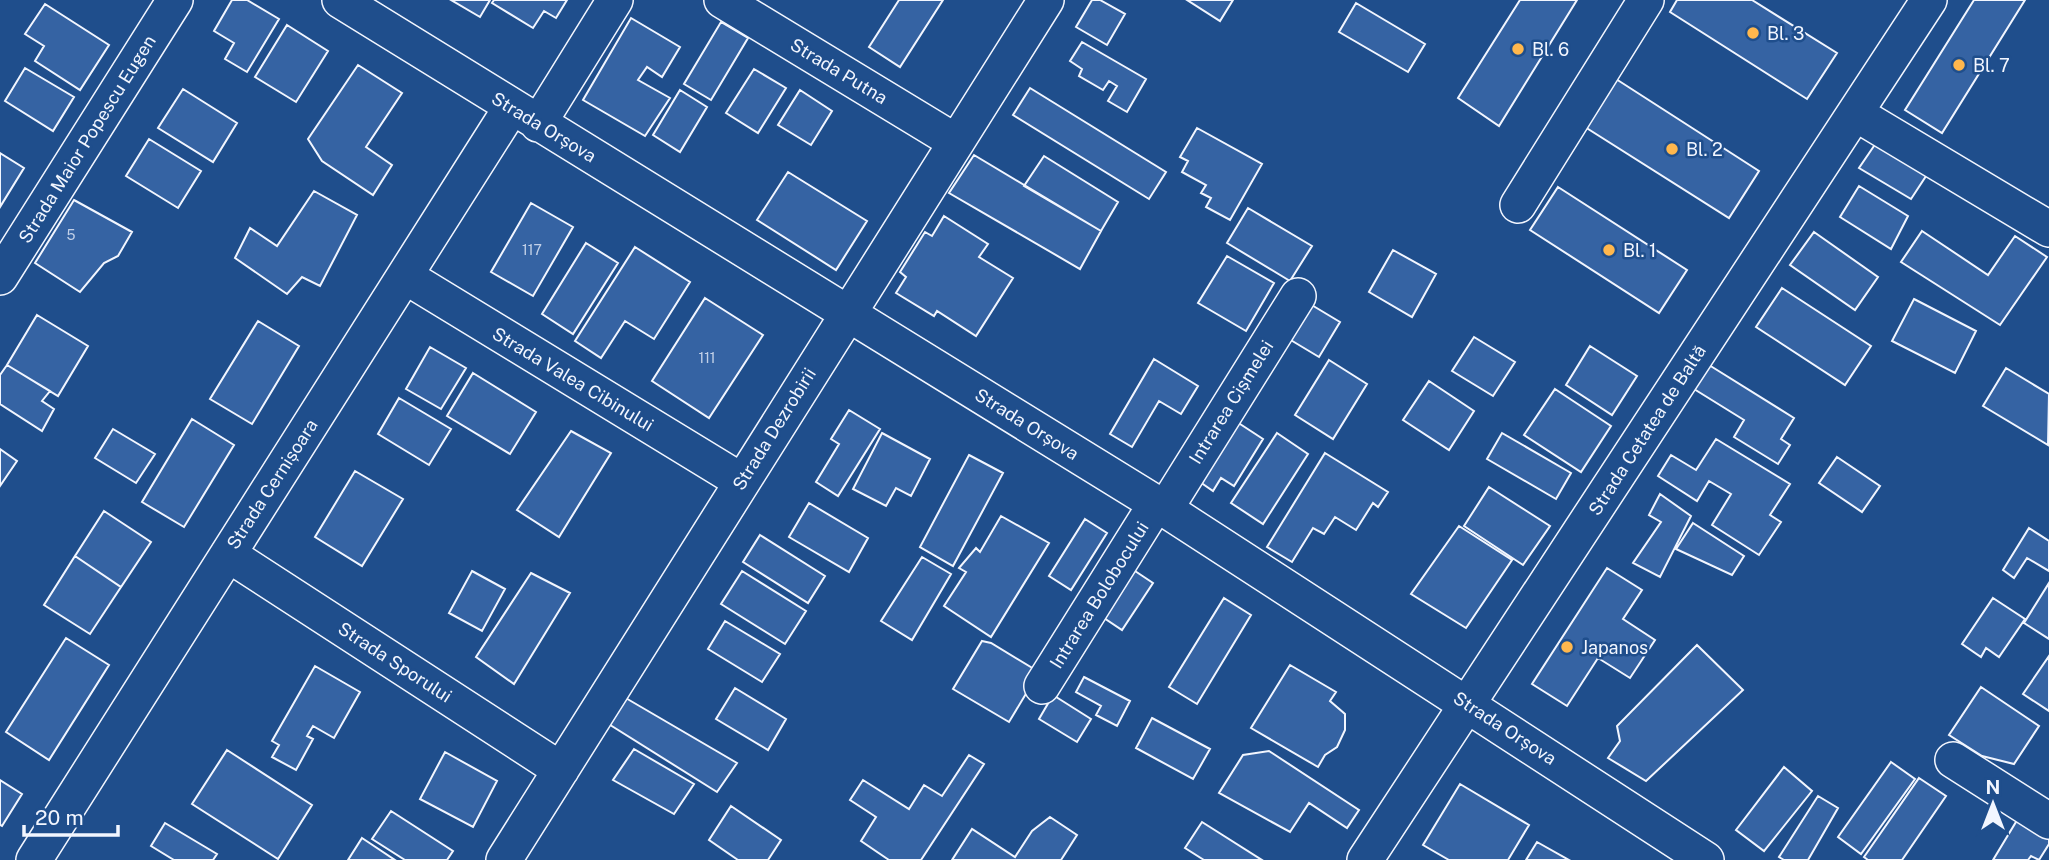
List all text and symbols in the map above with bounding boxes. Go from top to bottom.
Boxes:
place label: Bl. 3 [1767,23,1804,44]
marker: Bl. 3 [1745,25,1761,41]
street label: Strada Maior Popescu Eugen [14,31,160,247]
street label: Strada Putna [787,34,891,108]
place label: Bl. 6 [1532,39,1569,60]
marker: Bl. 6 [1510,41,1526,57]
place label: Bl. 7 [1973,55,2010,76]
marker: Bl. 7 [1951,57,1967,73]
street label: Strada Orșova [488,87,600,167]
place label: Bl. 2 [1686,139,1723,160]
marker: Bl. 2 [1664,141,1680,157]
house number: 5 [67,227,76,243]
place label: Bl. 1 [1623,240,1656,261]
house number: 117 [522,242,542,258]
marker: Bl. 1 [1601,242,1617,258]
street label: Strada Valea Cibinului [489,323,657,435]
street label: Intrarea Cișmelei [1185,336,1277,468]
street label: Strada Cetatea de Baltă [1584,341,1710,519]
house number: 111 [698,350,716,366]
street label: Strada Dezrobirii [728,364,820,494]
street label: Strada Orșova [971,384,1083,464]
street label: Strada Cernișoara [222,415,322,553]
street label: Intrarea Bolobocului [1045,518,1153,672]
street label: Strada Sporului [334,617,456,707]
place label: Japanos [1581,637,1648,658]
marker: Japanos [1559,639,1575,655]
street label: Strada Orșova [1450,687,1560,769]
north arrow [1958,769,2028,839]
text: N [1986,776,2000,798]
scale bar [24,794,119,838]
text: 20 m [35,805,84,830]

